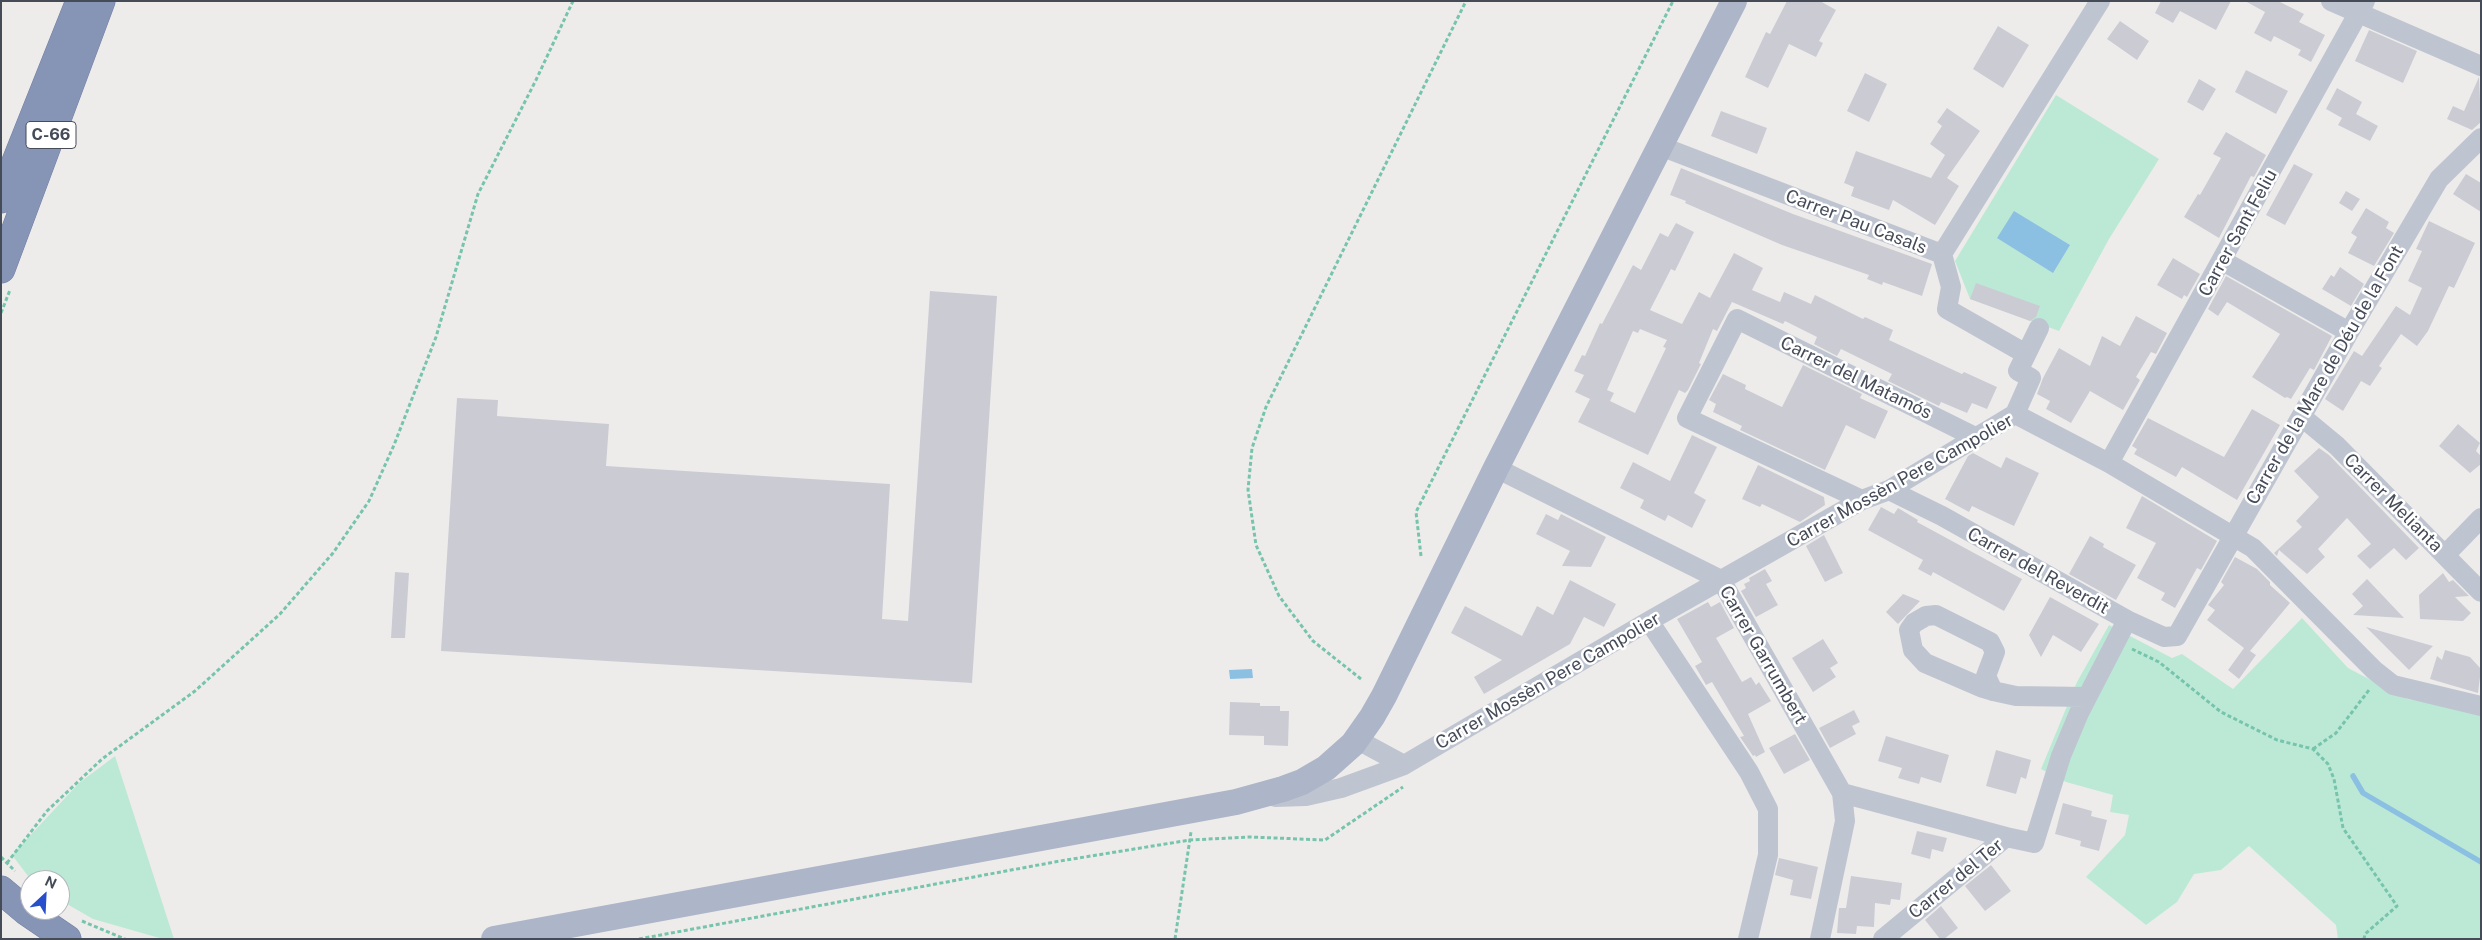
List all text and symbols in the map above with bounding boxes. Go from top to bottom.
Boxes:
road number: C-66 [26,122,76,148]
street label: Carrer Sant Feliu [2194,166,2282,300]
street label: Carrer Pau Casals [1782,185,1930,259]
street label: Carrer de la Mare de Déu de la Font [2242,242,2408,508]
street label: Carrer del Matamós [1777,332,1935,424]
street label: Carrer Mossèn Pere Campolier [1783,410,2017,552]
street label: Carrer Melianta [2339,449,2447,557]
street label: Carrer del Reverdit [1963,523,2113,619]
street label: Carrer Garrumbert [1715,582,1811,728]
street label: Carrer Mossèn Pere Campolier [1432,608,1664,754]
street label: Carrer del Ter [1904,834,2008,924]
north arrow [20,870,70,920]
text: N [43,873,59,892]

